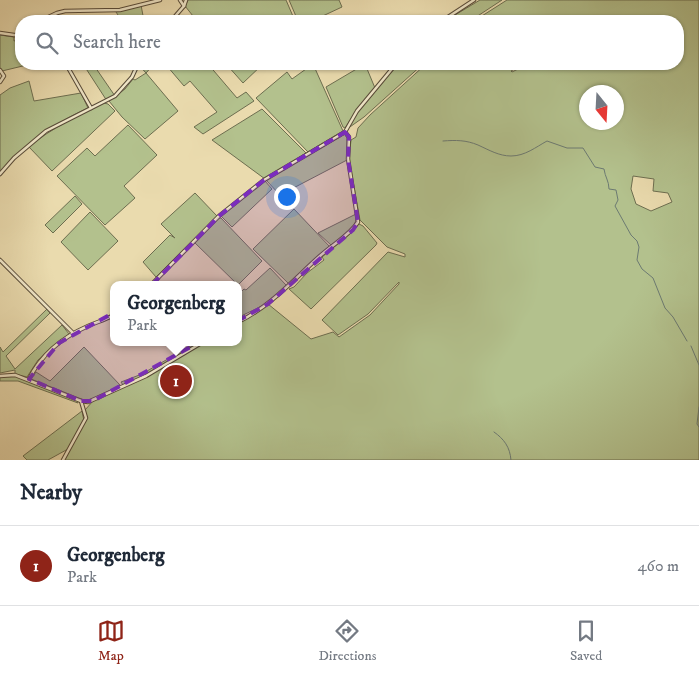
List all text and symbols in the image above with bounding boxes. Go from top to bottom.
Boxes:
search box [15,15,684,70]
icon: search [33,29,61,57]
text: Search here [73,31,161,54]
north arrow [579,85,624,130]
your location [274,184,300,210]
popup [110,281,242,346]
text: Georgenberg [127,292,225,315]
text: Park [127,315,157,335]
pin: 1 [160,362,192,400]
text: Nearby [20,480,82,506]
text: Georgenberg [67,544,165,567]
text: 1 [33,556,39,576]
text: 460 m [637,556,679,576]
text: Park [67,567,97,587]
tab: Map [97,617,125,665]
tab: Directions [318,617,376,665]
tab: Saved [570,617,602,665]

